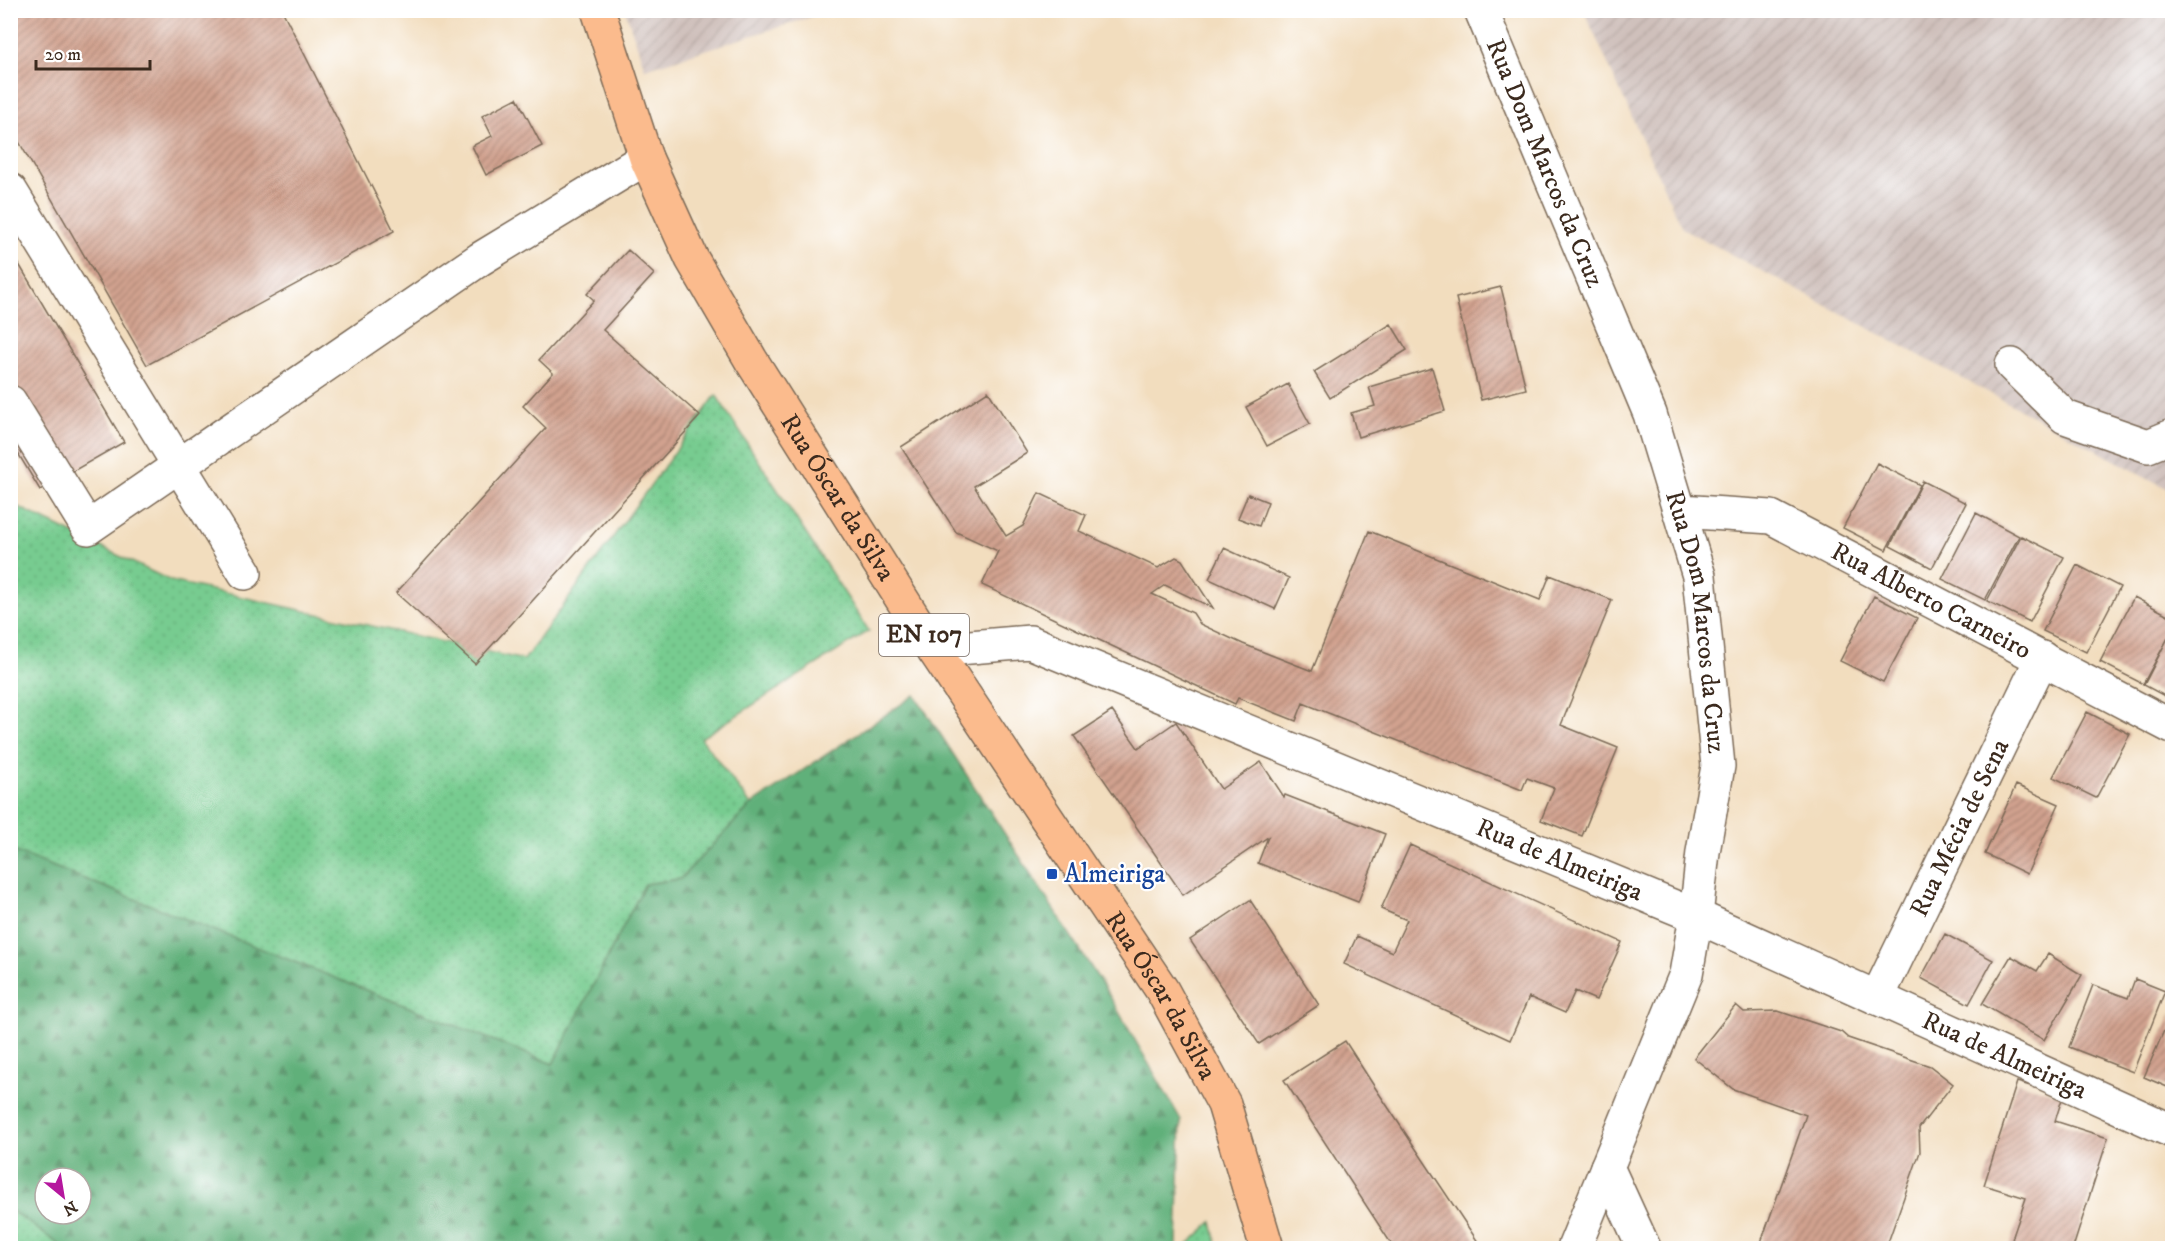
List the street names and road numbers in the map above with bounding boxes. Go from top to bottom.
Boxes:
street label: Rua Dom Marcos da Cruz [1478,34,1612,292]
street label: Rua Óscar da Silva [773,408,903,587]
street label: Rua Dom Marcos da Cruz [1658,487,1733,755]
street label: Rua Alberto Carneiro [1825,535,2037,667]
road number: EN 107 [879,614,969,656]
street label: Rua Mécia de Sena [1902,734,2017,922]
street label: Rua de Almeiriga [1471,811,1648,909]
street label: Rua Óscar da Silva [1097,905,1224,1086]
street label: Rua de Almeiriga [1917,1004,2092,1107]

